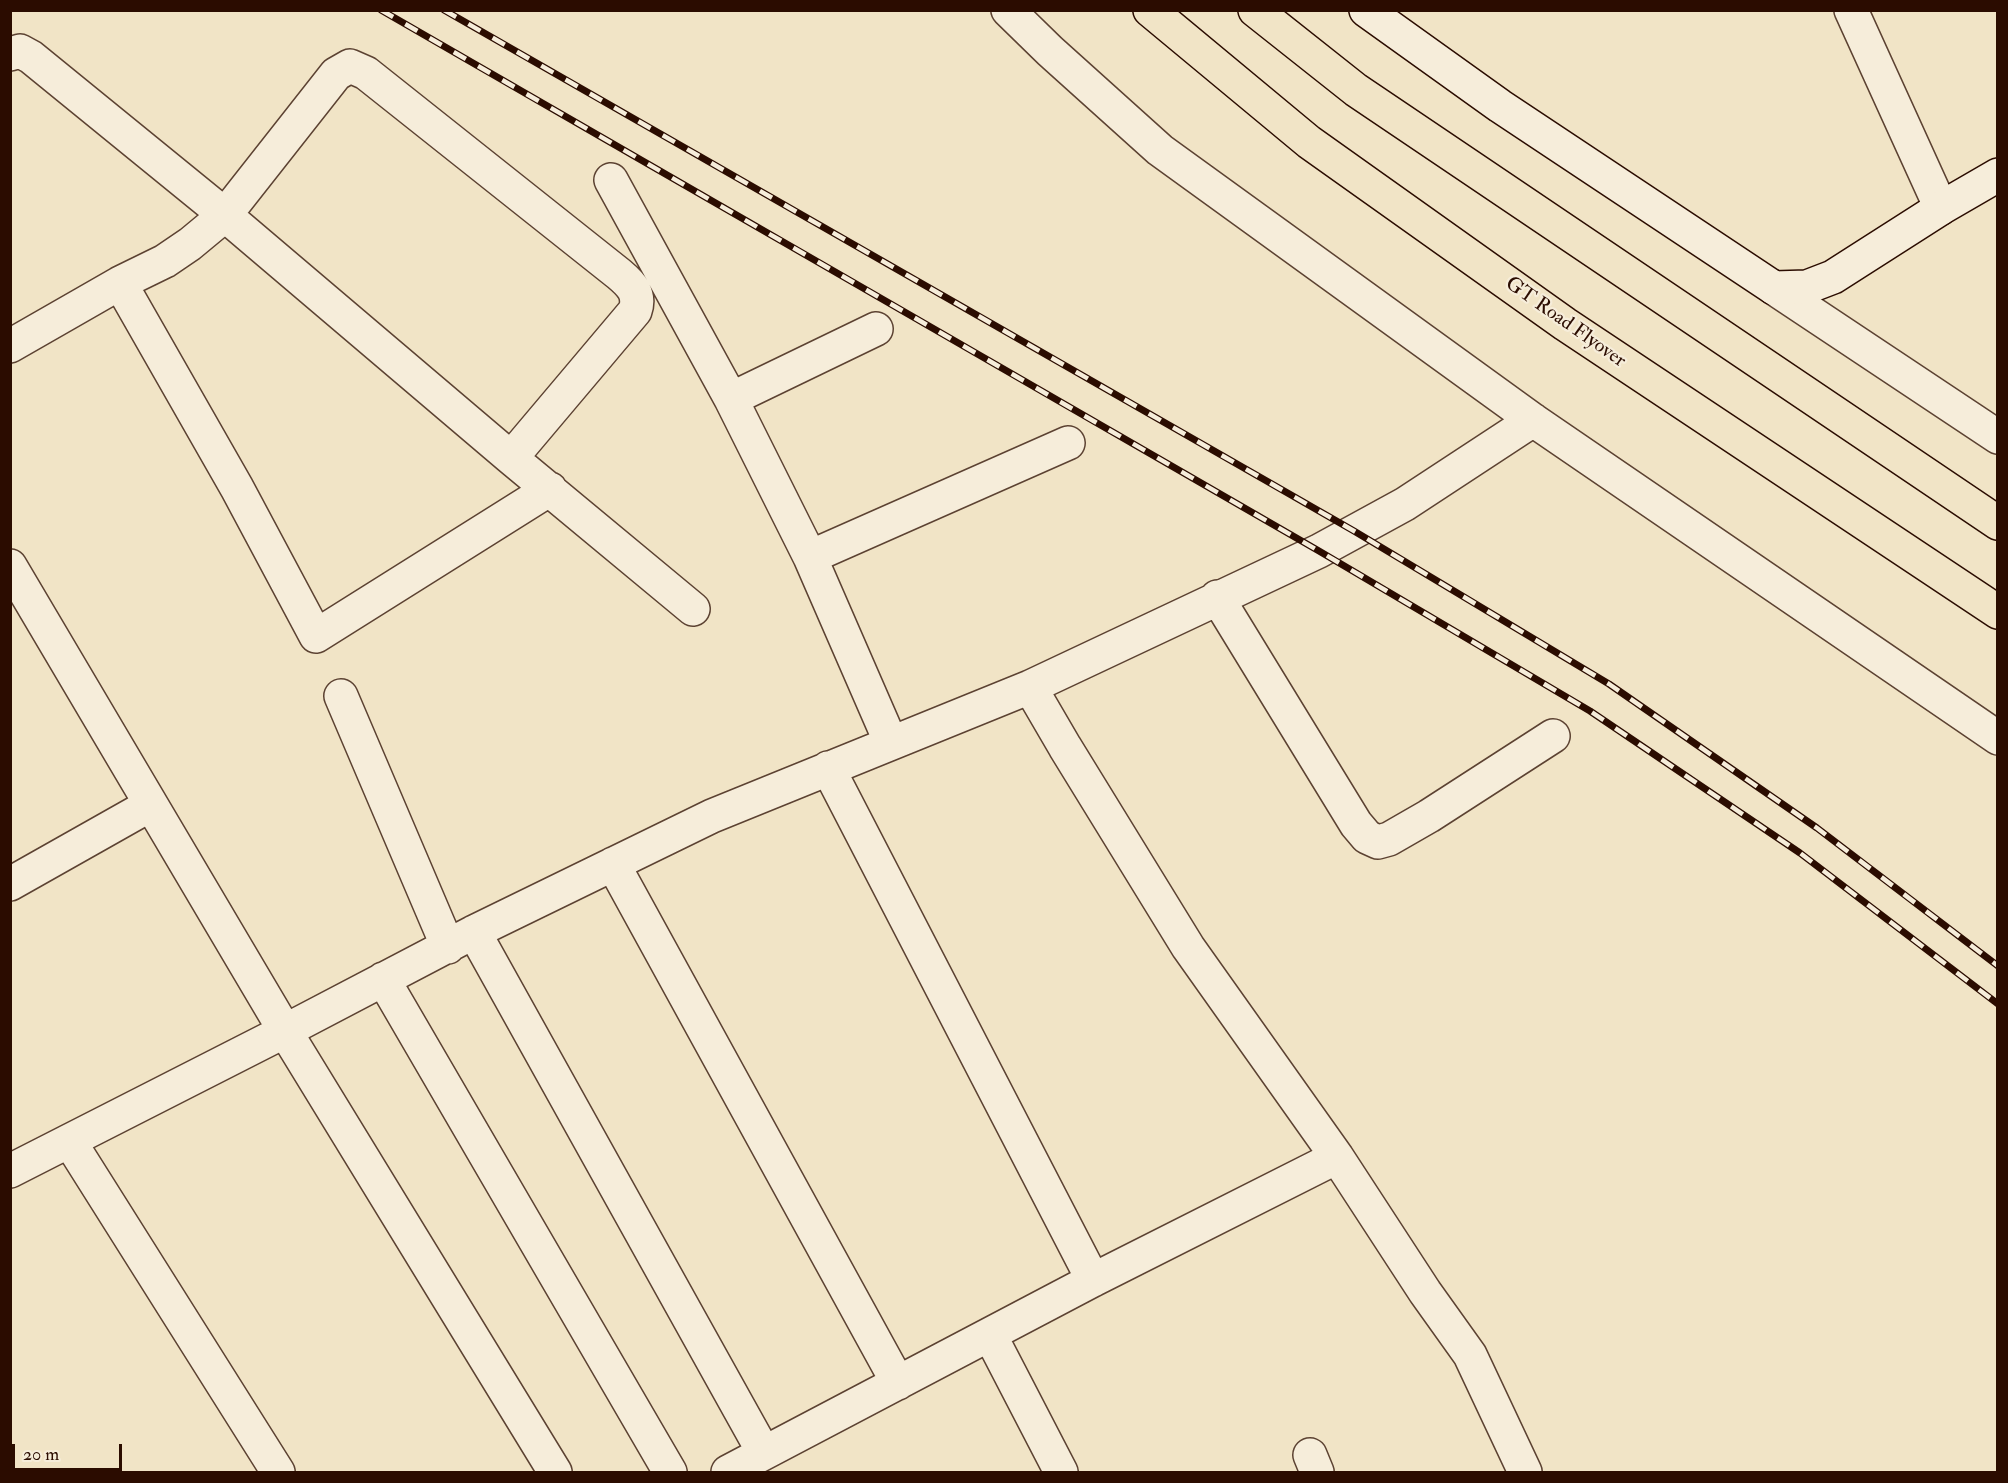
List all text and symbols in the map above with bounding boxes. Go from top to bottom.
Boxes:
street label: GT Road Flyover [1500,272,1630,374]
scale bar [15,1432,124,1470]
text: 20 m [23,1443,59,1466]

